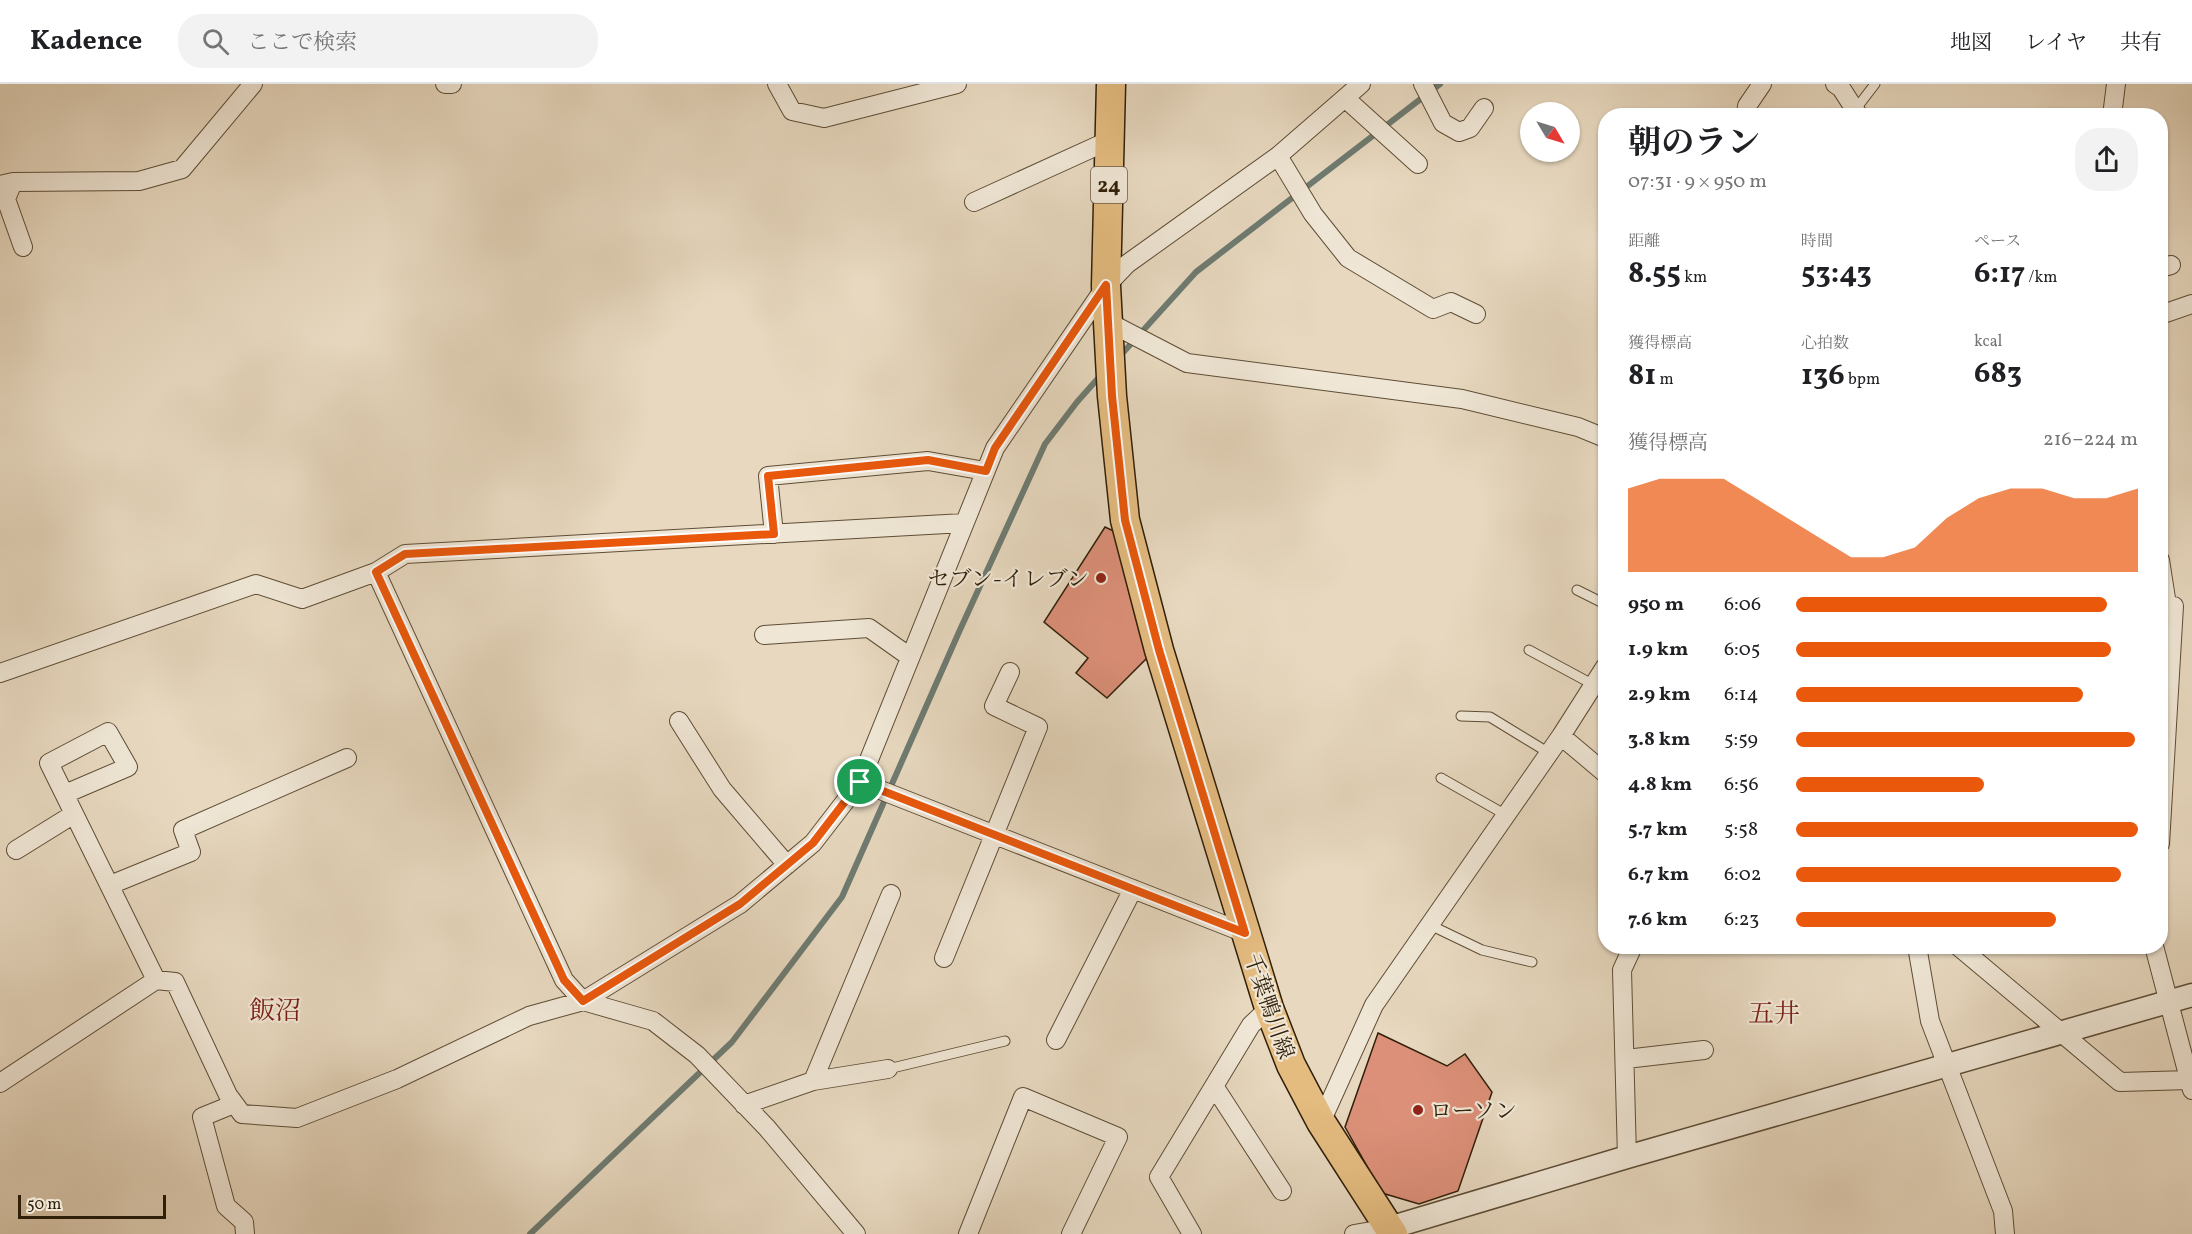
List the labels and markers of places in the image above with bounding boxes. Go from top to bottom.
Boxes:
place label: セブン-イレブン [928,565,1089,596]
marker: セブン-イレブン [1094,571,1108,585]
pin [834,756,885,807]
place label: ローソン [1430,1097,1517,1128]
marker: ローソン [1411,1103,1425,1117]

